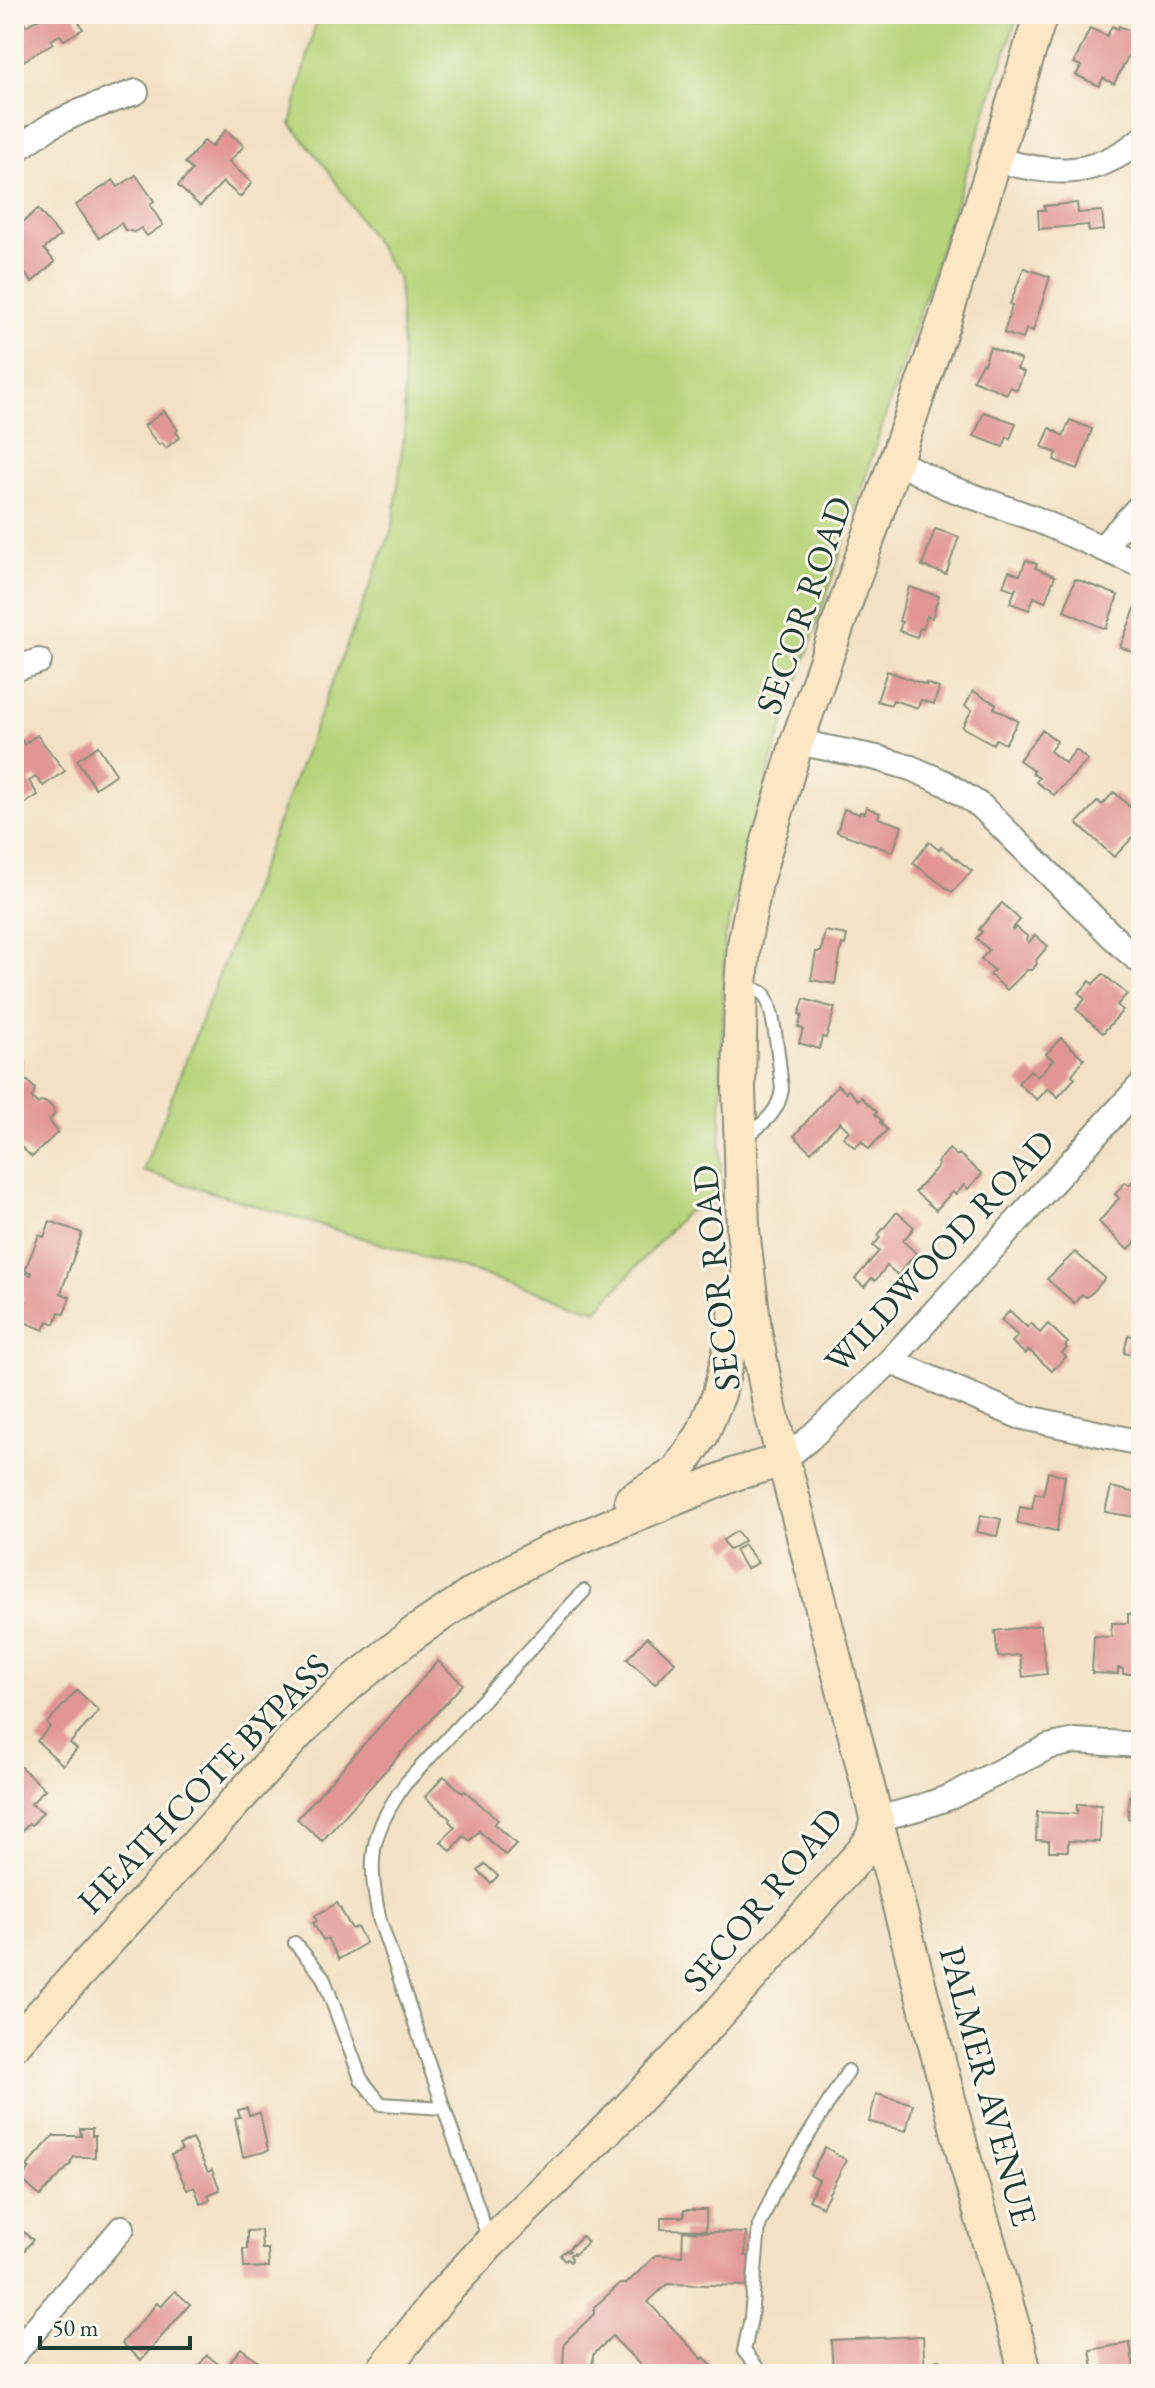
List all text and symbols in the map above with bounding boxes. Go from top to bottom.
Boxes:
street label: SECOR ROAD [744,490,863,720]
street label: WILDWOOD ROAD [814,1119,1065,1383]
street label: SECOR ROAD [680,1163,751,1393]
street label: HEATHCOTE BYPASS [67,1643,340,1924]
street label: SECOR ROAD [671,1797,853,2001]
street label: PALMER AVENUE [929,1941,1048,2231]
scale bar [40,2300,190,2350]
text: 50 m [52,2312,99,2343]

